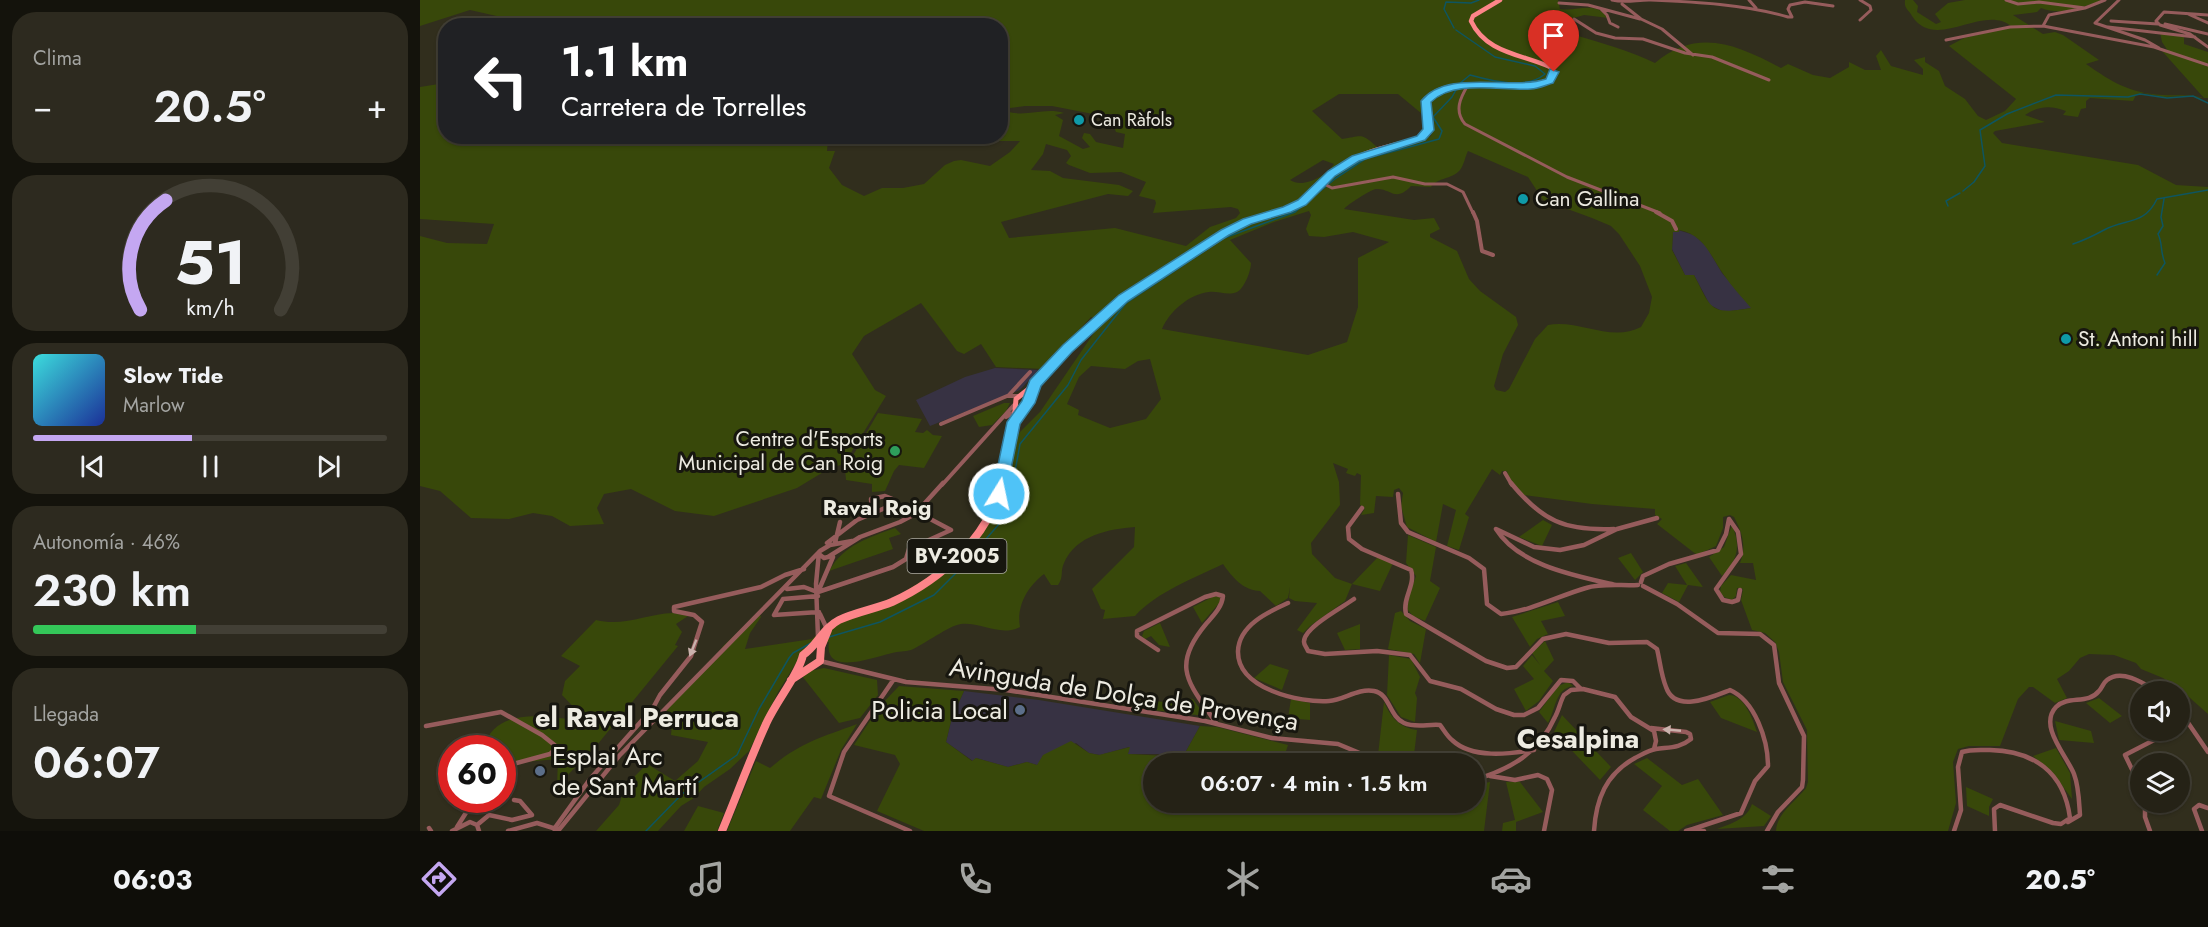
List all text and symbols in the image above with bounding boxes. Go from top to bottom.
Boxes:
pin [1528,10,1579,72]
icon: arrive [1537,19,1570,52]
text: 1.1 km [561,31,689,92]
icon: left [462,42,540,120]
text: Clima [33,44,82,73]
text: 20.5° [153,74,266,139]
text: − [33,83,52,130]
text: + [367,83,387,130]
text: Carretera de Torrelles [561,87,806,126]
place label: Can Ràfols [1091,107,1172,133]
marker: Can Ràfols [1072,113,1086,127]
place label: Can Gallina [1535,184,1639,214]
marker: Can Gallina [1516,192,1530,206]
text: 51 [174,217,246,307]
text: km/h [186,292,234,323]
place label: St. Antoni hill [2078,324,2197,354]
marker: St. Antoni hill [2059,332,2073,346]
text: Slow Tide [123,359,223,391]
text: Marlow [123,391,185,420]
place label: Centre d'Esports Municipal de Can Roig [678,424,883,478]
marker: Centre d'Esports Municipal de Can Roig [888,444,902,458]
icon: previous [76,450,109,483]
icon: pause [194,450,227,483]
icon: next [312,450,345,483]
position arrow [967,462,1031,526]
district label: Raval Roig [823,491,931,523]
text: Autonomía · 46% [33,528,180,557]
road number: BV-2005 [908,539,1006,573]
text: 230 km [33,558,191,623]
one-way arrow [688,640,698,658]
street label: Avinguda de Dolça de Provença [947,648,1301,740]
map controls [2130,681,2190,813]
button: sound [2130,681,2190,741]
place label: Policia Local [871,691,1008,729]
district label: el Raval Perruca [535,698,739,737]
text: Llegada [33,700,99,729]
marker: Policia Local [1013,703,1027,717]
district label: Cesalpina [1517,719,1639,758]
one-way arrow [1663,725,1682,735]
text: 06:07 [33,730,160,795]
speed limit sign: 60 [438,735,516,813]
place label: Esplai Arc de Sant Martí [552,737,699,805]
button: layers [2130,753,2190,813]
marker: Esplai Arc de Sant Martí [533,764,547,778]
text: 06:07 · 4 min · 1.5 km [1201,767,1428,799]
icon: directions [418,858,460,900]
icon: music [686,858,728,900]
icon: phone [954,858,996,900]
icon: climate [1222,858,1264,900]
icon: car [1490,858,1532,900]
icon: filters [1757,858,1799,900]
text: 06:03 [113,860,192,899]
text: 20.5° [2025,860,2095,899]

